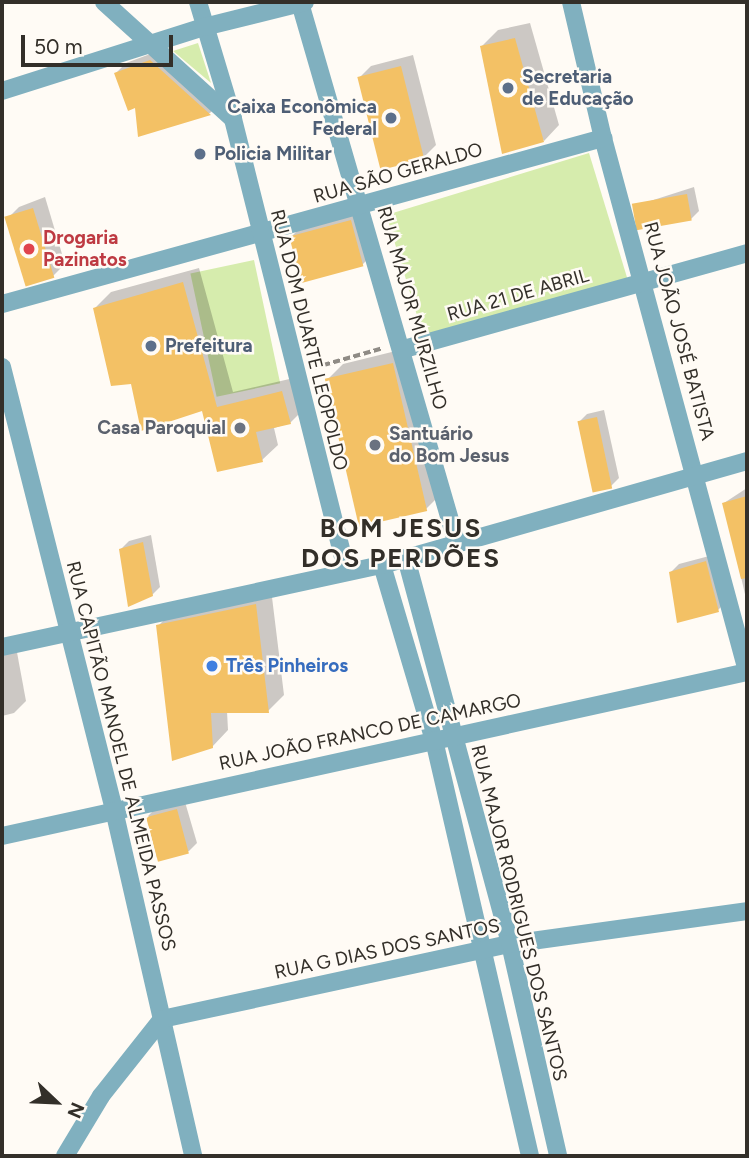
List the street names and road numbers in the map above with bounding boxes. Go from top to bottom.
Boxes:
street label: RUA SÃO GERALDO [311,138,485,208]
street label: RUA MAJOR MURZILHO [372,204,452,412]
street label: RUA DOM DUARTE LEOPOLDO [265,207,353,473]
street label: RUA JOÃO JOSÉ BATISTA [639,219,719,443]
street label: RUA 21 DE ABRIL [444,264,592,326]
street label: RUA CAPITÃO MANOEL DE ALMEIDA PASSOS [61,559,181,953]
street label: RUA JOÃO FRANCO DE CAMARGO [217,689,523,775]
street label: RUA MAJOR RODRIGUES DOS SANTOS [466,743,572,1083]
street label: RUA G DIAS DOS SANTOS [272,914,502,984]

